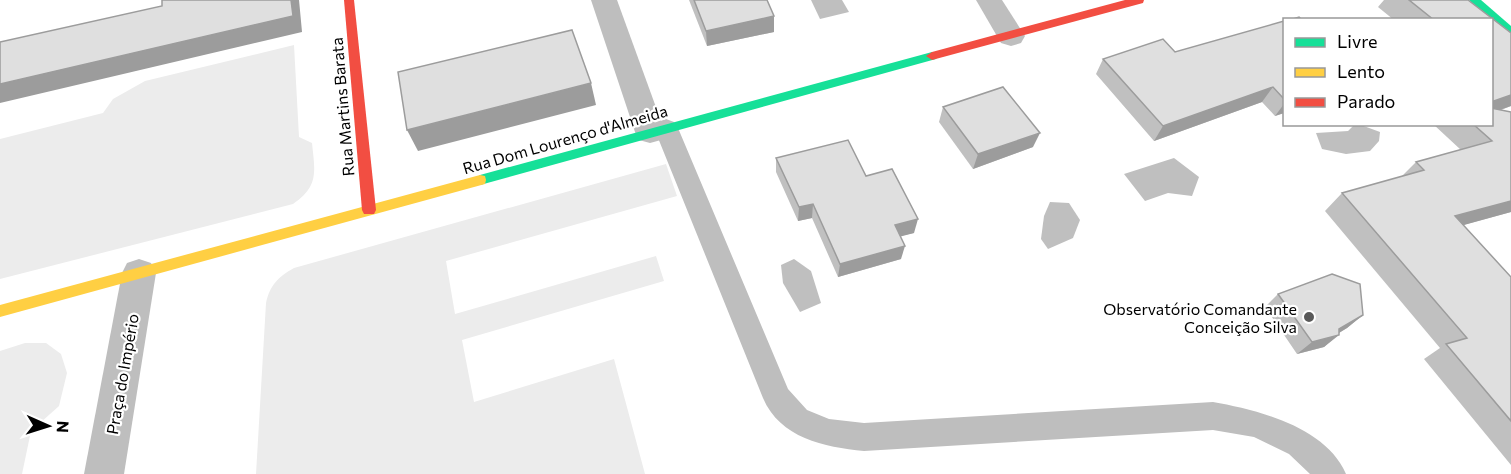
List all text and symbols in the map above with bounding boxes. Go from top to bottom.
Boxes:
legend [1283,18,1493,126]
text: Livre [1337,30,1378,52]
street label: Rua Martins Barata [326,37,358,177]
text: Lento [1337,60,1385,82]
text: Parado [1337,90,1395,112]
street label: Rua Dom Lourenço d'Almeida [460,101,670,177]
place label: Observatório Comandante Conceição Silva [1103,299,1297,336]
marker: Observatório Comandante Conceição Silva [1302,310,1316,324]
street label: Praça do Império [102,312,142,436]
north arrow [18,396,78,456]
text: N [54,420,73,433]

